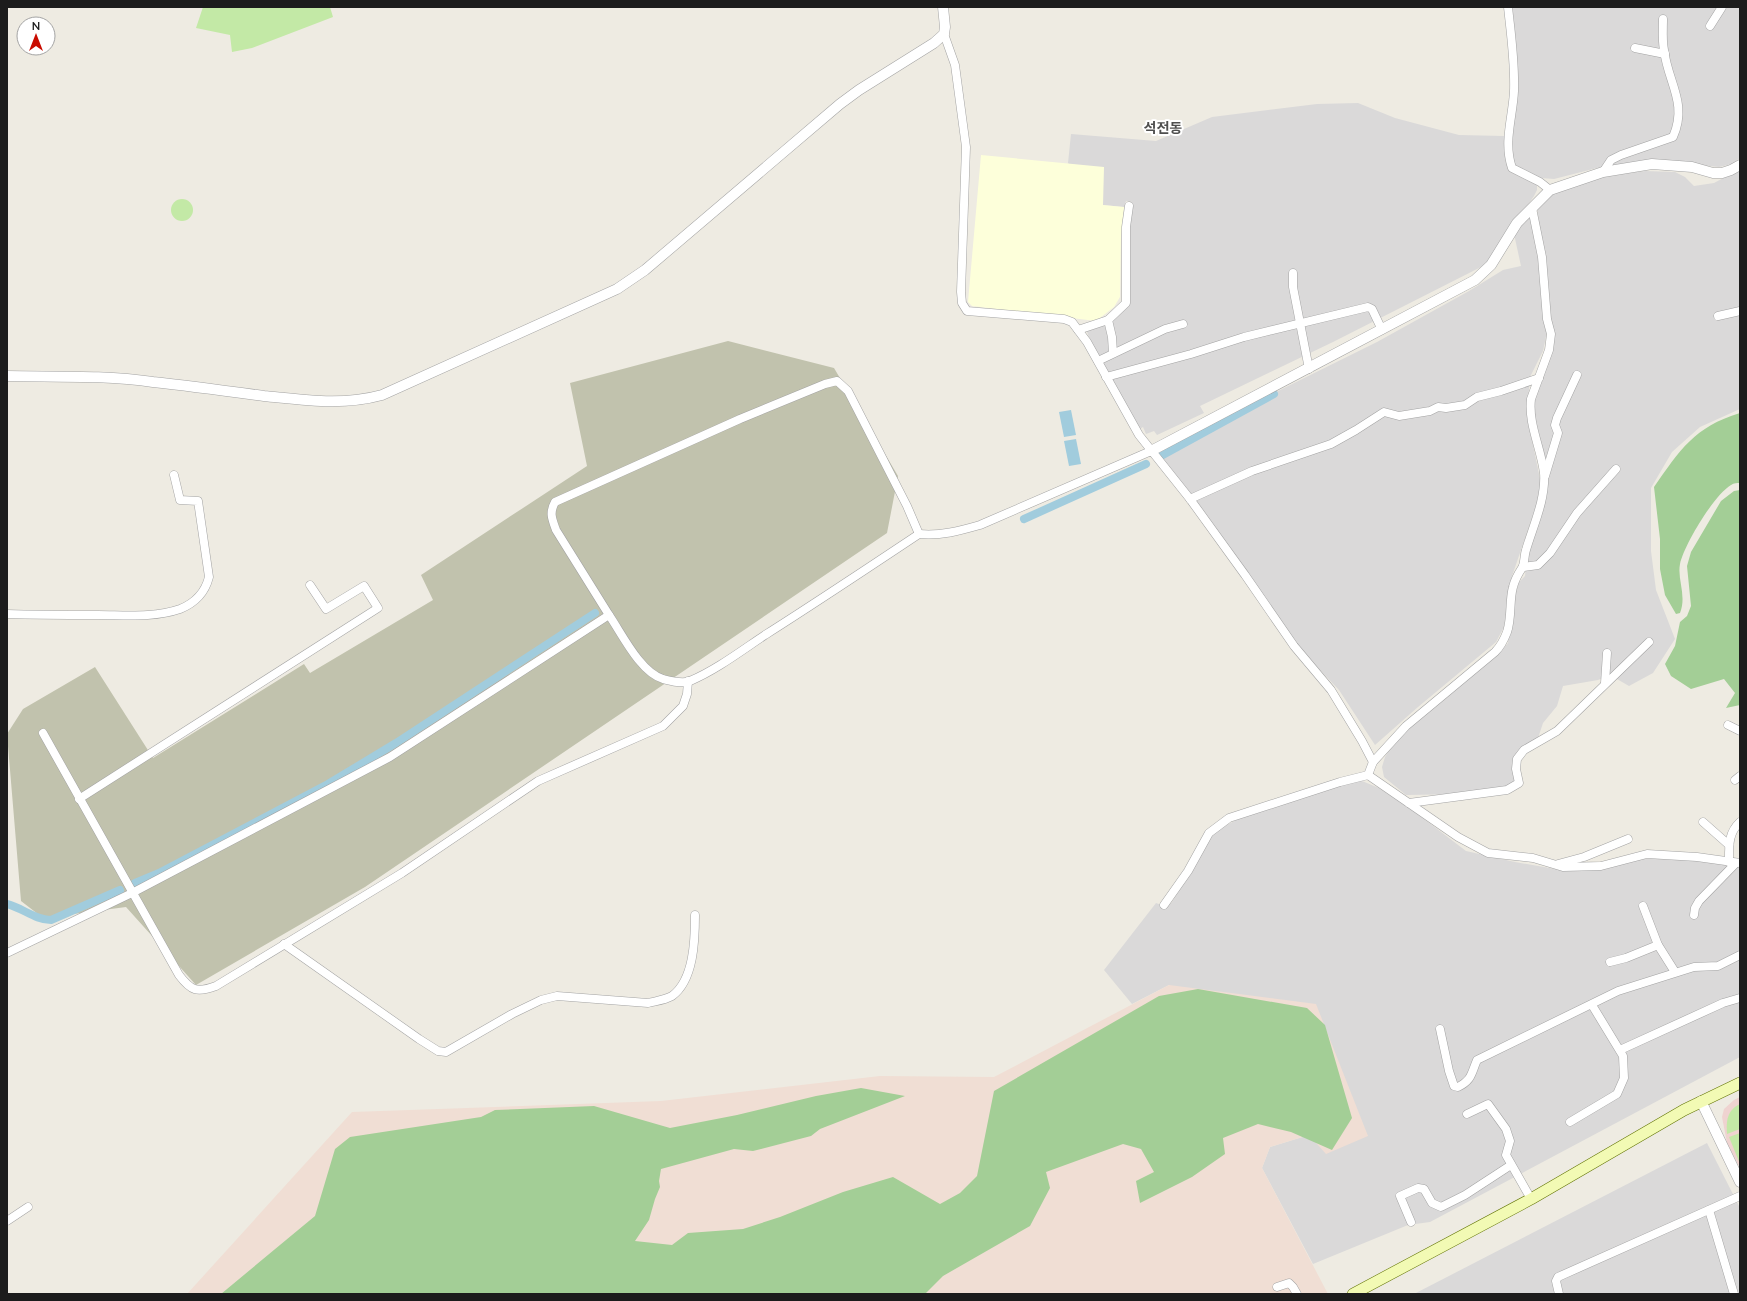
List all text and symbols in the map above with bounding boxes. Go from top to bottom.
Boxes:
north arrow [16,16,56,56]
text: N [32,19,40,32]
district label: 석전동 [1144,119,1182,136]

